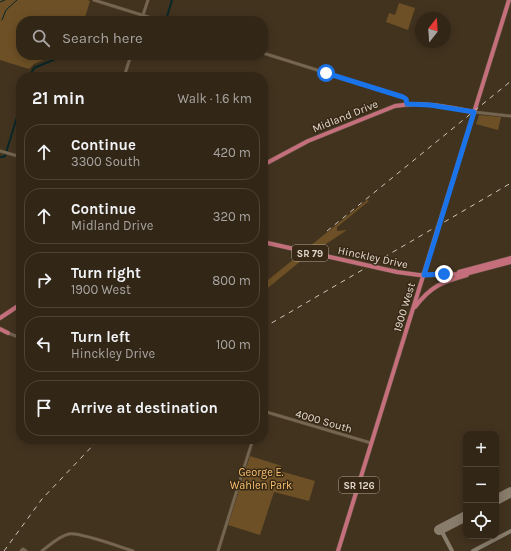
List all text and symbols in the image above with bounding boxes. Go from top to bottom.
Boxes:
north arrow [415,12,451,48]
search box [16,16,268,60]
icon: search [30,27,52,49]
text: Search here [62,29,143,47]
route start [317,64,335,82]
text: 21 min [32,88,85,108]
text: Walk · 1.6 km [178,91,252,106]
street label: Midland Drive [310,97,380,136]
text: Continue [71,136,136,154]
icon: ahead [33,141,55,163]
text: 420 m [213,145,251,160]
text: 3300 South [71,154,140,169]
text: Continue [71,200,136,218]
icon: ahead [33,205,55,227]
text: 320 m [213,209,251,224]
text: Midland Drive [71,218,153,233]
street label: Hinckley Drive [337,244,409,271]
road number: SR 79 [292,245,328,261]
text: Turn right [71,264,141,282]
route end [435,265,453,283]
icon: right [33,269,55,291]
text: 800 m [212,273,251,288]
street label: 1900 West [391,281,418,333]
text: 1900 West [71,282,131,297]
text: Turn left [71,328,130,346]
icon: left [33,333,55,355]
text: 100 m [216,337,251,352]
text: Hinckley Drive [71,346,155,361]
icon: arrive [33,397,55,419]
text: Arrive at destination [71,399,218,417]
street label: 4000 South [294,407,354,436]
map controls [463,431,499,539]
button: + [463,431,499,467]
park label: George E. Wahlen Park [230,466,292,492]
button: − [463,467,499,503]
road number: SR 126 [339,477,379,493]
button: locate [463,503,499,539]

